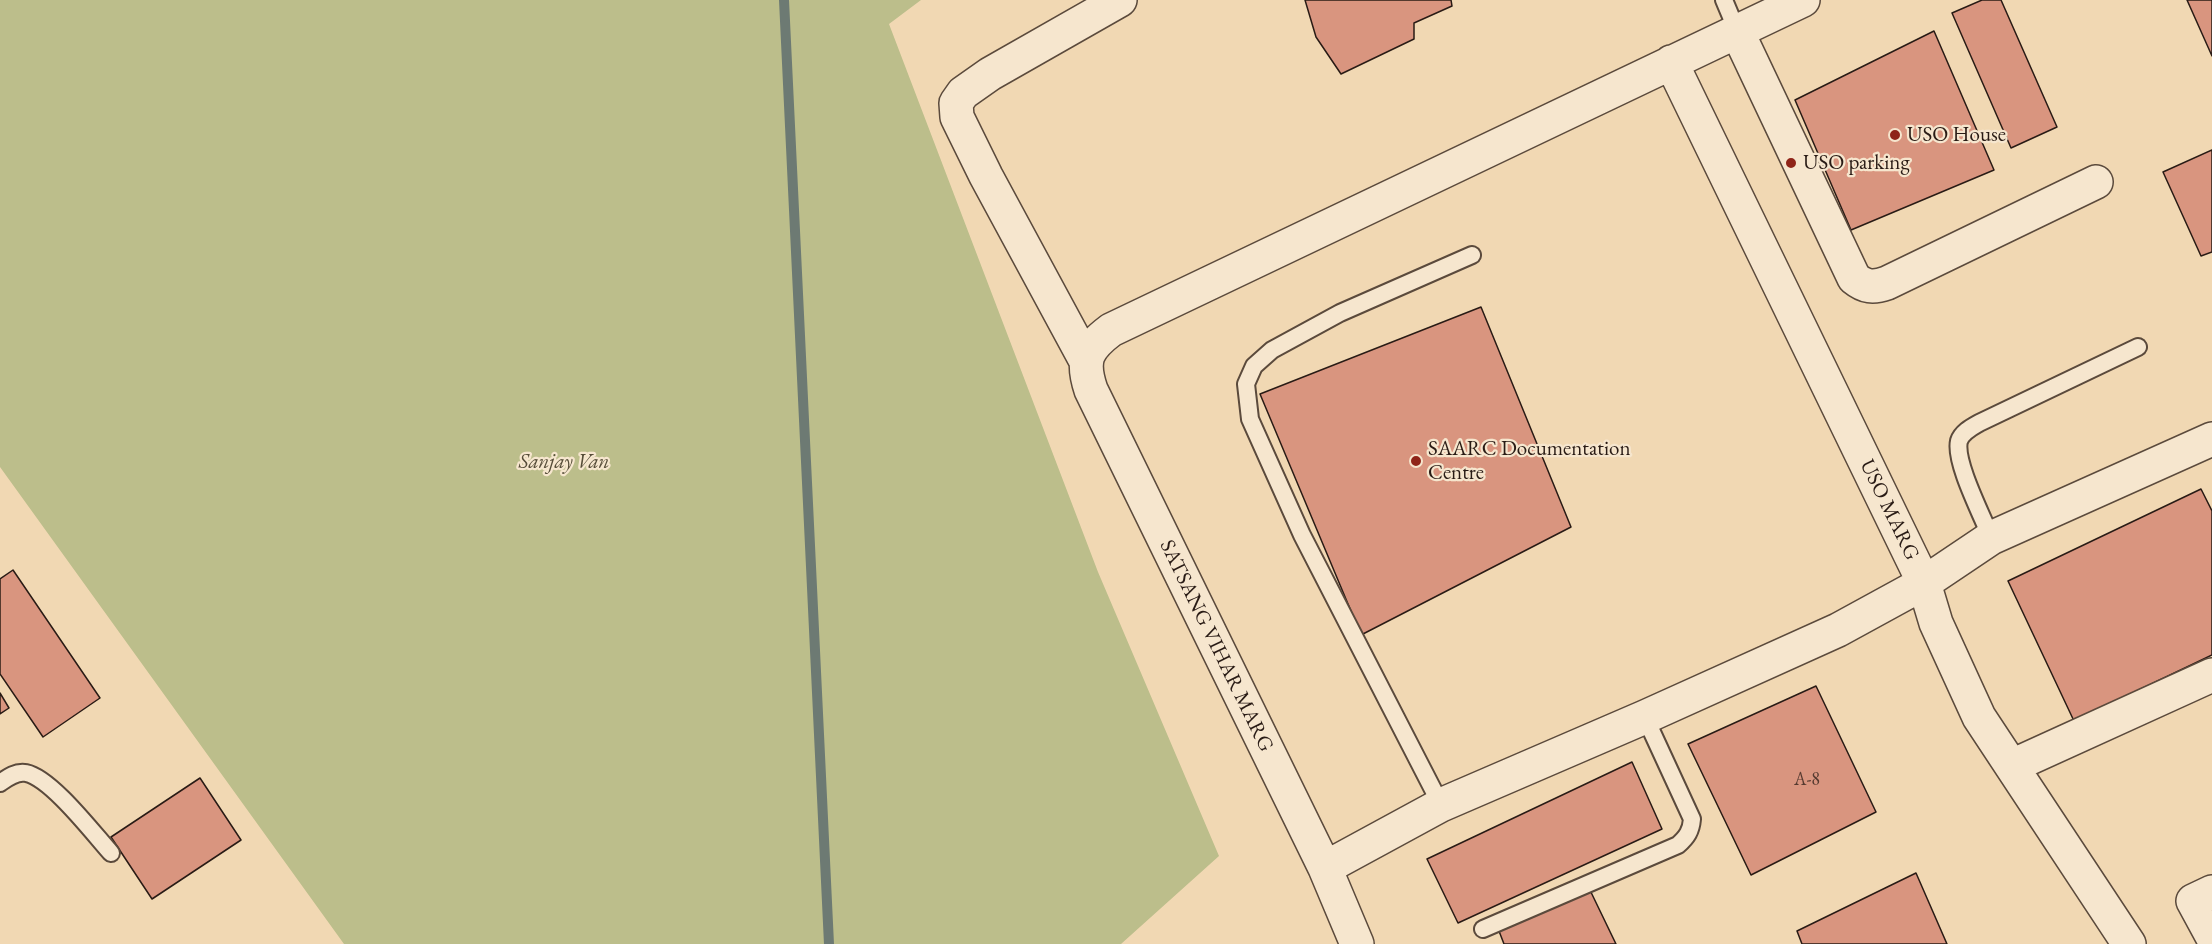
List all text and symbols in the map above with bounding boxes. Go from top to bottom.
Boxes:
place label: USO House [1907,122,2006,148]
marker: USO House [1888,128,1902,142]
place label: USO parking [1803,150,1910,176]
marker: USO parking [1784,156,1798,170]
place label: SAARC Documentation Centre [1428,436,1631,486]
park label: Sanjay Van [519,449,609,475]
marker: SAARC Documentation Centre [1409,454,1423,468]
street label: USO MARG [1854,455,1924,565]
street label: SATSANG VIHAR MARG [1154,536,1278,756]
house number: A-8 [1794,769,1820,791]

